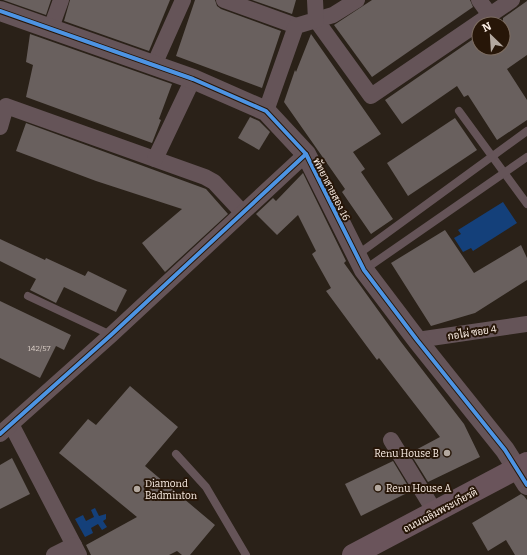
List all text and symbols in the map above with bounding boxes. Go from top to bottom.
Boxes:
north arrow [471,16,511,56]
text: N [480,19,494,35]
street label: พัทยาสายสอง 16 [310,156,353,223]
street label: กอไผ่ ซอย 4 [447,322,498,343]
house number: 142/57 [28,344,50,353]
place label: Renu House B [374,448,439,460]
marker: Renu House B [442,448,452,458]
place label: Diamond Badminton [145,478,198,502]
marker: Renu House A [373,483,383,493]
place label: Renu House A [386,483,452,495]
marker: Diamond Badminton [132,484,142,494]
street label: ถนนเฉลิมพระเกียรติ [401,485,480,535]

